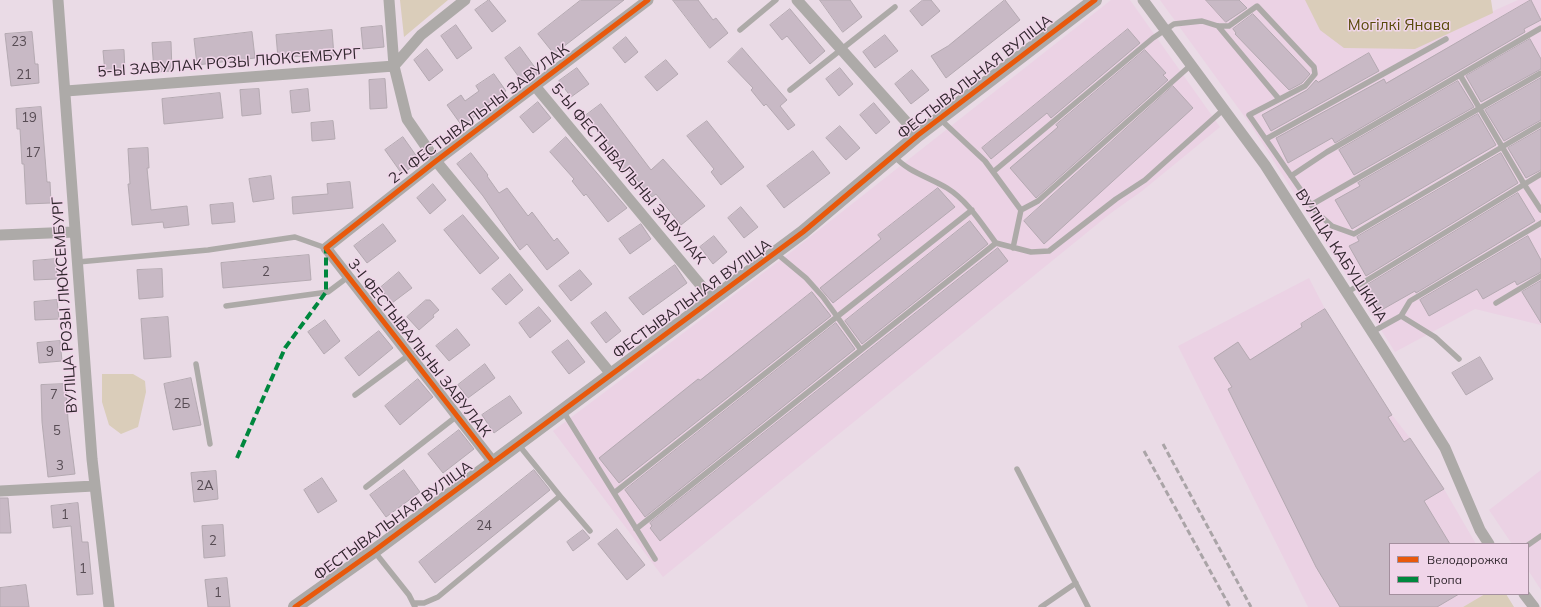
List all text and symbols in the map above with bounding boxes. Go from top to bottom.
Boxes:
street label: ФЕСТЫВАЛЬНАЯ ВУЛІЦА [894,11,1056,143]
park label: Могілкі Янава [1348,16,1450,34]
house number: 23 [11,34,27,50]
street label: 2-І ФЕСТЫВАЛЬНЫ ЗАВУЛАК [385,40,573,188]
street label: 5-Ы ЗАВУЛАК РОЗЫ ЛЮКСЕМБУРГ [97,45,361,81]
house number: 21 [16,67,32,83]
street label: 5-Ы ФЕСТЫВАЛЬНЫ ЗАВУЛАК [547,80,709,268]
house number: 19 [21,110,37,126]
house number: 17 [25,145,41,161]
street label: ВУЛІЦА КАБУШКІНА [1291,186,1391,326]
street label: ВУЛІЦА РОЗЫ ЛЮКСЕМБУРГ [48,196,82,414]
street label: ФЕСТЫВАЛЬНАЯ ВУЛІЦА [609,235,775,363]
street label: 3-І ФЕСТЫВАЛЬНЫ ЗАВУЛАК [344,255,494,441]
house number: 2 [262,264,270,280]
house number: 9 [46,344,54,360]
house number: 7 [50,387,58,403]
house number: 2Б [174,396,190,412]
house number: 5 [53,423,61,439]
street label: ФЕСТЫВАЛЬНАЯ ВУЛІЦА [310,457,476,585]
house number: 3 [56,458,64,474]
house number: 2А [196,478,214,494]
house number: 1 [61,507,69,523]
house number: 24 [476,518,492,534]
house number: 2 [209,533,217,549]
legend [1389,543,1529,595]
text: Велодорожка [1427,552,1508,567]
house number: 1 [79,561,87,577]
text: Тропа [1427,572,1462,587]
house number: 1 [214,585,222,601]

